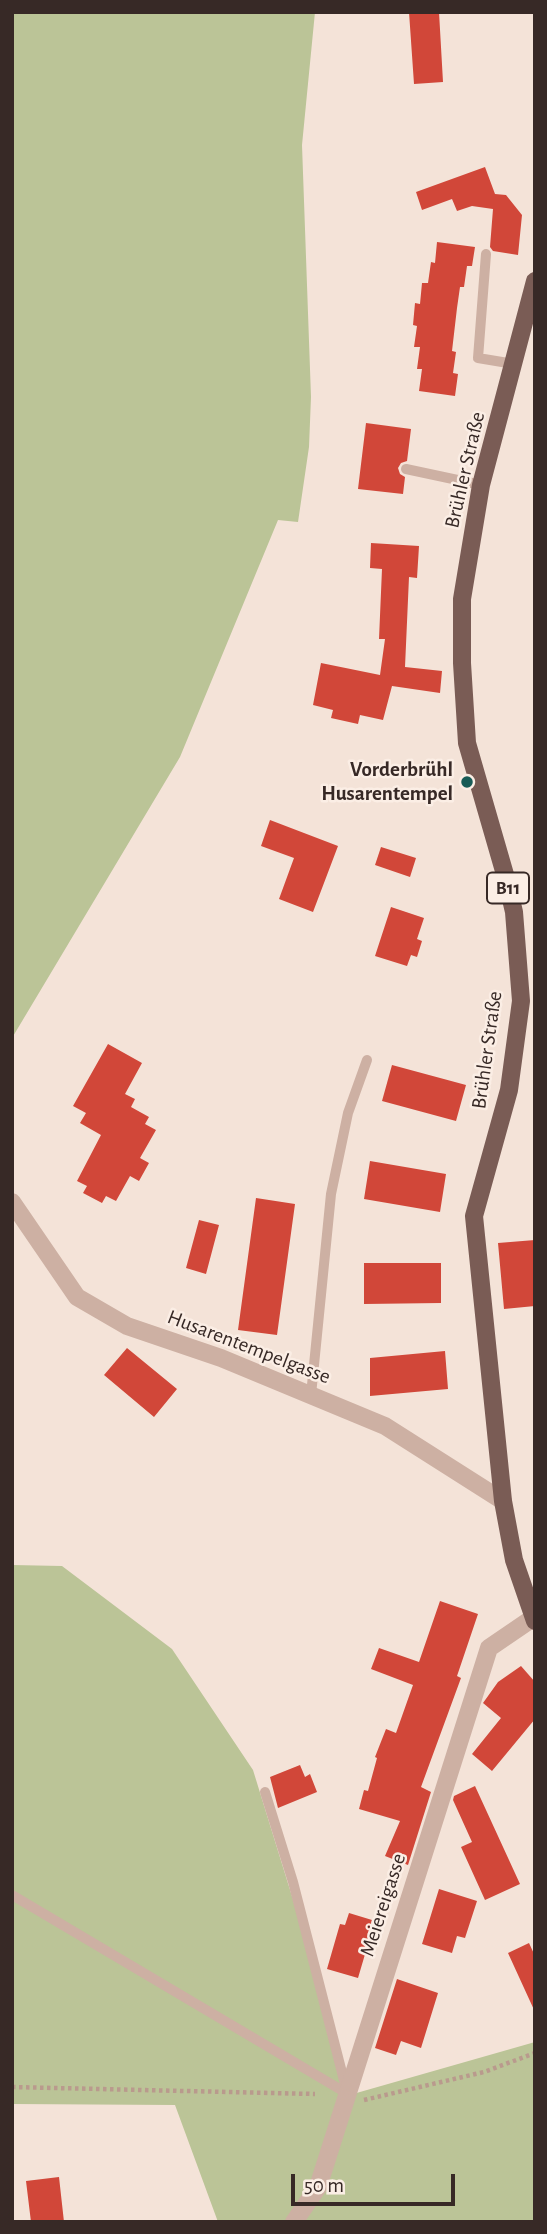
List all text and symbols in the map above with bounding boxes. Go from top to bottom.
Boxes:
street label: Brühler Straße [439,409,491,531]
place label: Vorderbrühl Husarentempel [321,757,453,807]
marker: Vorderbrühl Husarentempel [459,774,475,790]
road number: B11 [487,873,529,904]
street label: Brühler Straße [466,989,508,1111]
street label: Husarentempelgasse [164,1304,334,1390]
street label: Meiereigasse [354,1850,412,1960]
scale bar [295,2160,460,2204]
text: 50 m [304,2175,344,2196]

